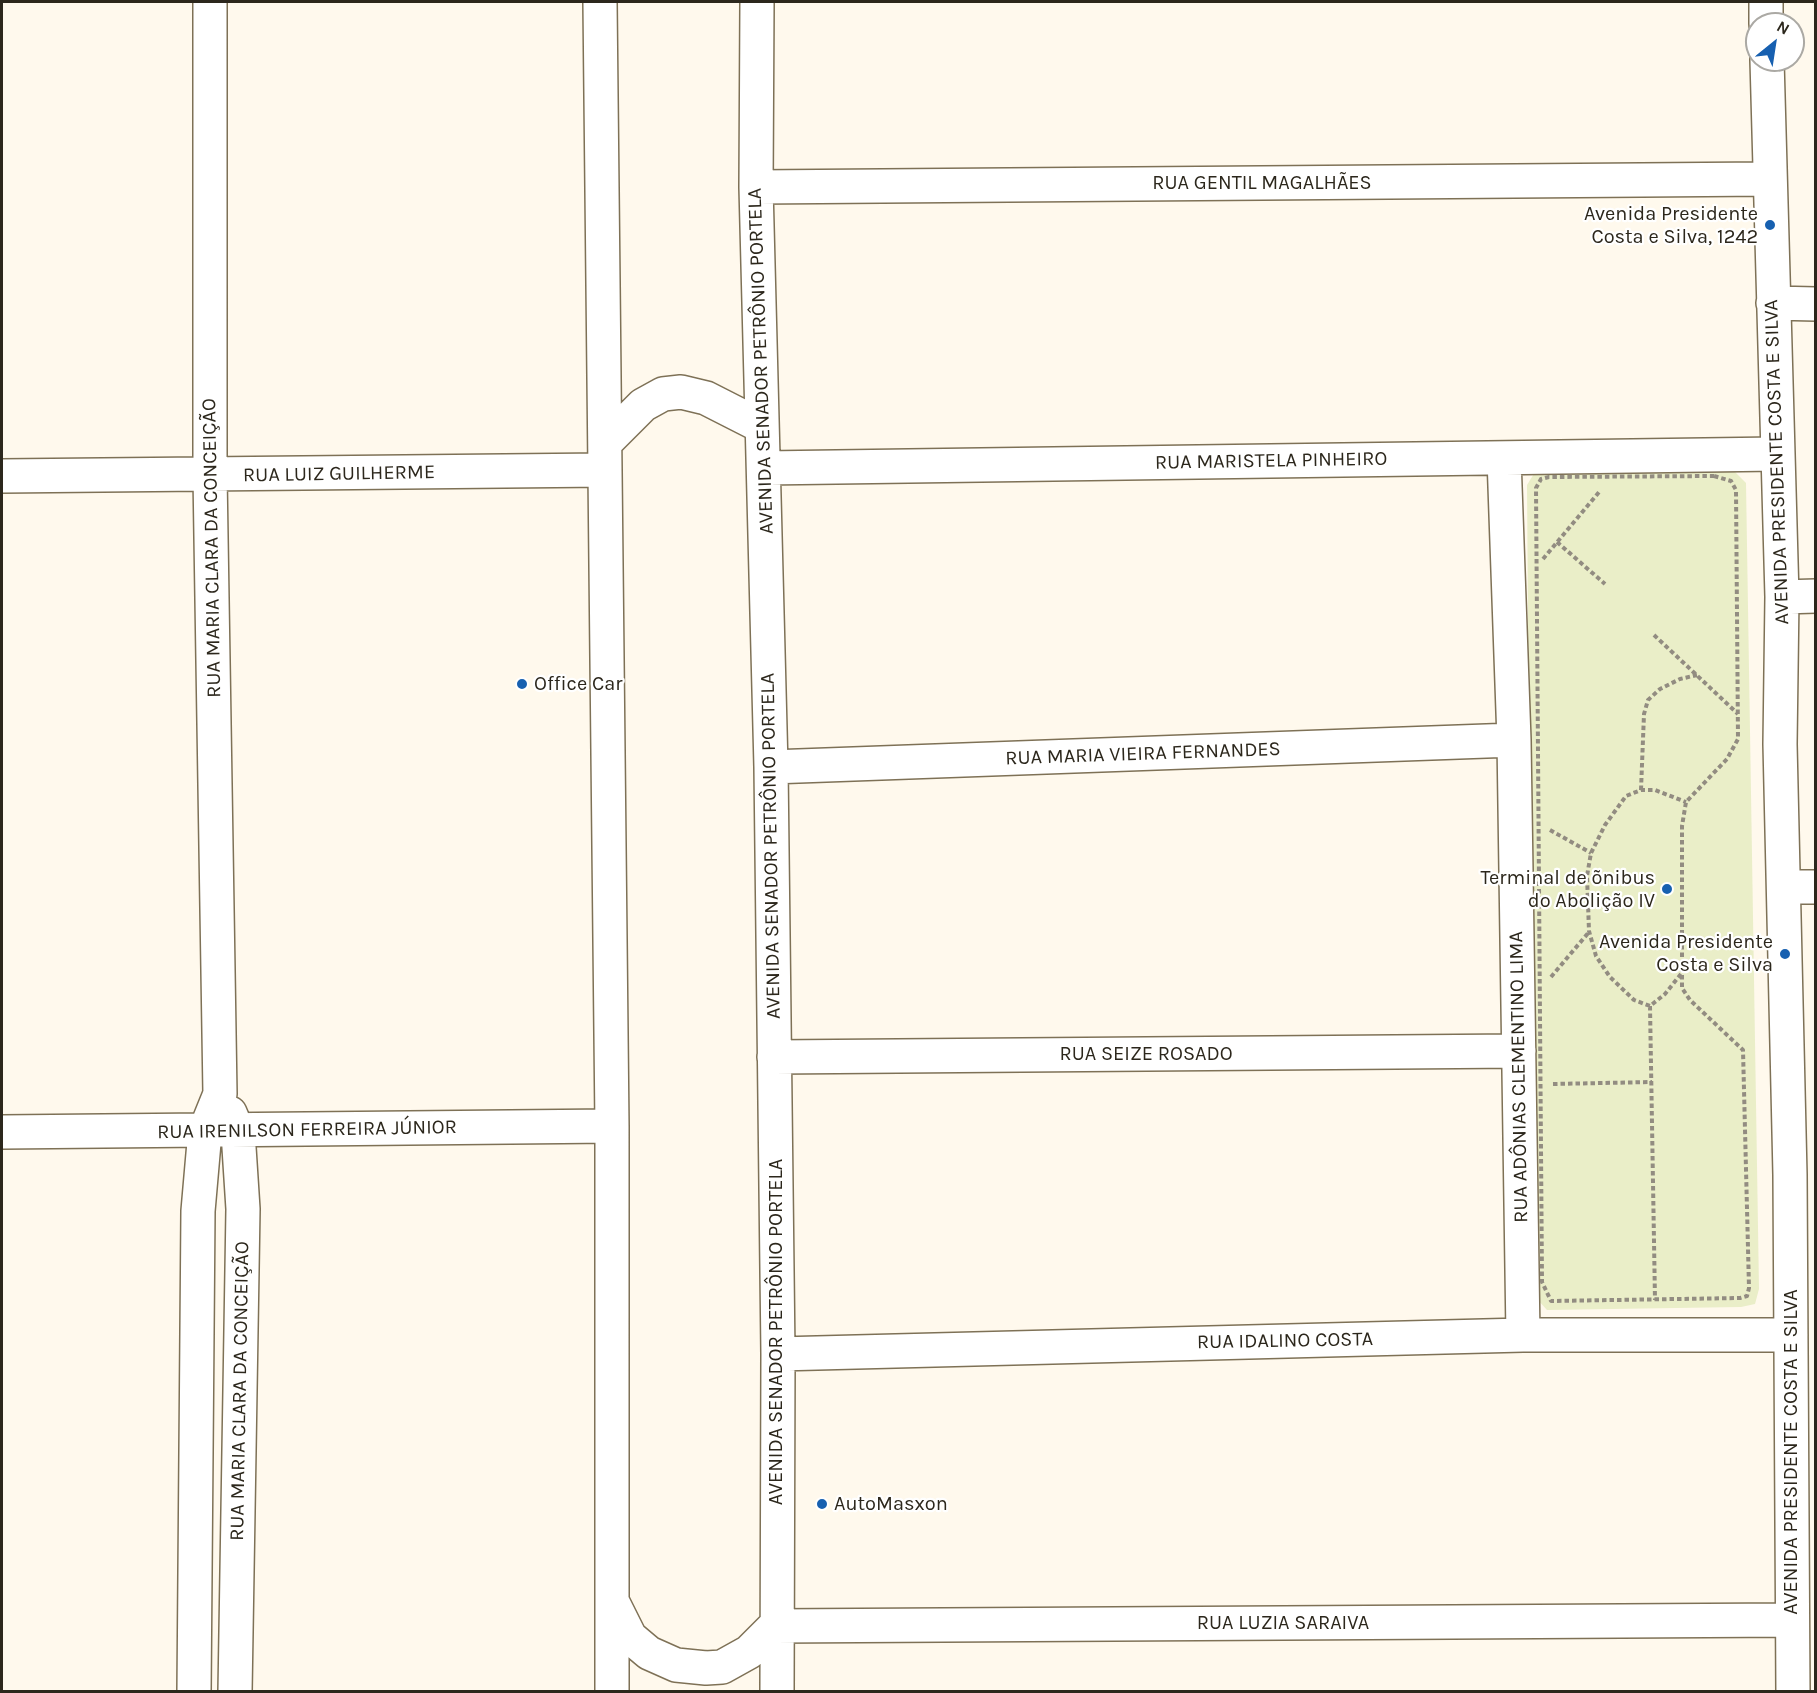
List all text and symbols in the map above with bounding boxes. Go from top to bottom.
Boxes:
north arrow [1745,12,1805,72]
text: N [1774,17,1793,39]
street label: RUA GENTIL MAGALHÃES [1152,171,1372,195]
street label: AVENIDA SENADOR PETRÔNIO PORTELA [743,187,779,535]
place label: Avenida Presidente Costa e Silva, 1242 [1584,202,1758,249]
marker: Avenida Presidente Costa e Silva, 1242 [1763,218,1777,232]
street label: AVENIDA PRESIDENTE COSTA E SILVA [1759,299,1795,625]
street label: RUA MARIA CLARA DA CONCEIÇÃO [197,398,227,698]
street label: RUA MARISTELA PINHEIRO [1155,447,1387,475]
street label: RUA LUIZ GUILHERME [243,460,435,488]
place label: Office Car [534,672,622,696]
street label: AVENIDA SENADOR PETRÔNIO PORTELA [756,673,786,1019]
marker: Office Car [515,677,529,691]
street label: RUA MARIA VIEIRA FERNANDES [1005,737,1281,771]
place label: Terminal de õnibus do Abolição IV [1481,866,1655,913]
marker: Terminal de õnibus do Abolição IV [1660,882,1674,896]
place label: Avenida Presidente Costa e Silva [1599,930,1773,977]
street label: RUA ADÔNIAS CLEMENTINO LIMA [1504,931,1534,1223]
marker: Avenida Presidente Costa e Silva [1778,947,1792,961]
street label: RUA SEIZE ROSADO [1059,1042,1233,1066]
street label: RUA IRENILSON FERREIRA JÚNIOR [157,1115,457,1145]
street label: AVENIDA SENADOR PETRÔNIO PORTELA [764,1159,788,1505]
street label: RUA MARIA CLARA DA CONCEIÇÃO [225,1241,255,1541]
street label: AVENIDA PRESIDENTE COSTA E SILVA [1779,1289,1803,1615]
street label: RUA IDALINO COSTA [1197,1327,1373,1355]
place label: AutoMasxon [834,1492,948,1516]
marker: AutoMasxon [815,1497,829,1511]
street label: RUA LUZIA SARAIVA [1197,1611,1369,1635]

